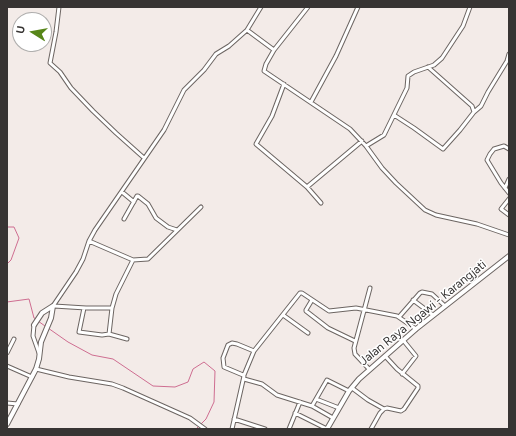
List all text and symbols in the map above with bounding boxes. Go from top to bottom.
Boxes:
north arrow [12,12,52,52]
text: U [14,25,28,35]
street label: Jalan Raya Ngawi - Karangjati [357,257,489,369]

